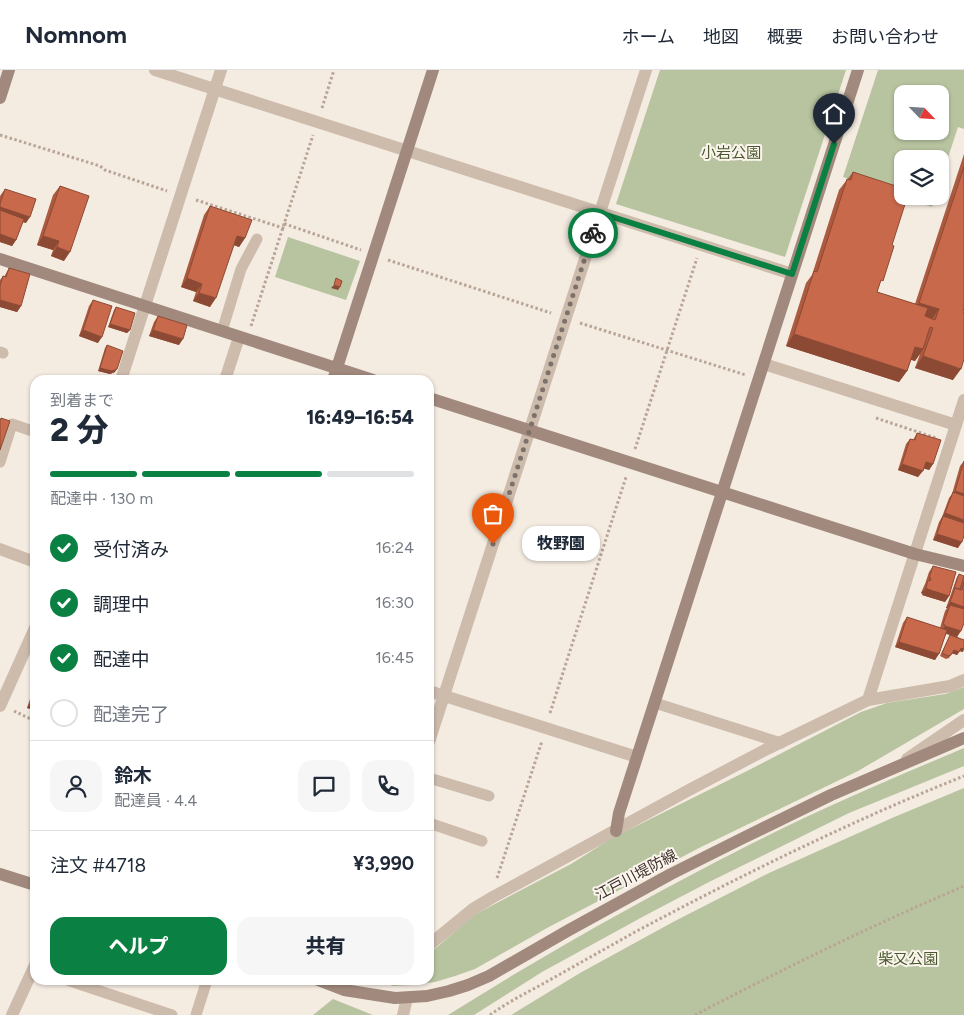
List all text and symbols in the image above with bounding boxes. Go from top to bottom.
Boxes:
text: Nomnom [25,20,127,49]
text: ホーム [622,26,675,48]
text: 地図 [703,26,739,48]
text: 概要 [767,26,803,48]
text: お問い合わせ [831,26,939,48]
north arrow [894,85,949,140]
map controls [894,85,949,205]
pin [813,93,855,144]
icon: home [820,100,848,128]
park label: 小岩公園 [701,144,761,162]
button: layers [894,150,949,205]
courier [568,208,618,258]
icon: bike [579,219,607,247]
text: 到着まで [50,391,114,410]
text: 16:49–16:54 [306,406,414,429]
text: 2 分 [50,411,108,449]
text: 配達中 · 130 m [50,489,153,508]
pin [472,493,514,544]
icon: bag [479,500,507,528]
callout: 牧野園 [523,526,600,562]
icon: check [50,534,78,562]
text: 牧野園 [537,534,585,553]
text: 受付済み [93,538,169,561]
text: 16:24 [375,538,414,557]
icon: check [50,589,78,617]
text: 調理中 [93,593,150,616]
text: 16:30 [375,593,414,612]
icon: check [50,644,78,672]
text: 配達中 [93,648,150,671]
text: 16:45 [375,648,414,667]
text: 配達完了 [93,703,169,726]
button: person [50,760,102,812]
button: chat [298,760,350,812]
button: phone [362,760,414,812]
text: 鈴木 [114,764,152,787]
text: 配達員 · 4.4 [114,791,197,810]
street label: 江戸川堤防線 [592,846,680,904]
text: ¥3,990 [353,852,414,875]
text: 注文 #4718 [50,854,146,877]
button: ヘルプ [50,917,227,975]
button: 共有 [237,917,414,975]
park label: 柴又公園 [878,950,938,968]

